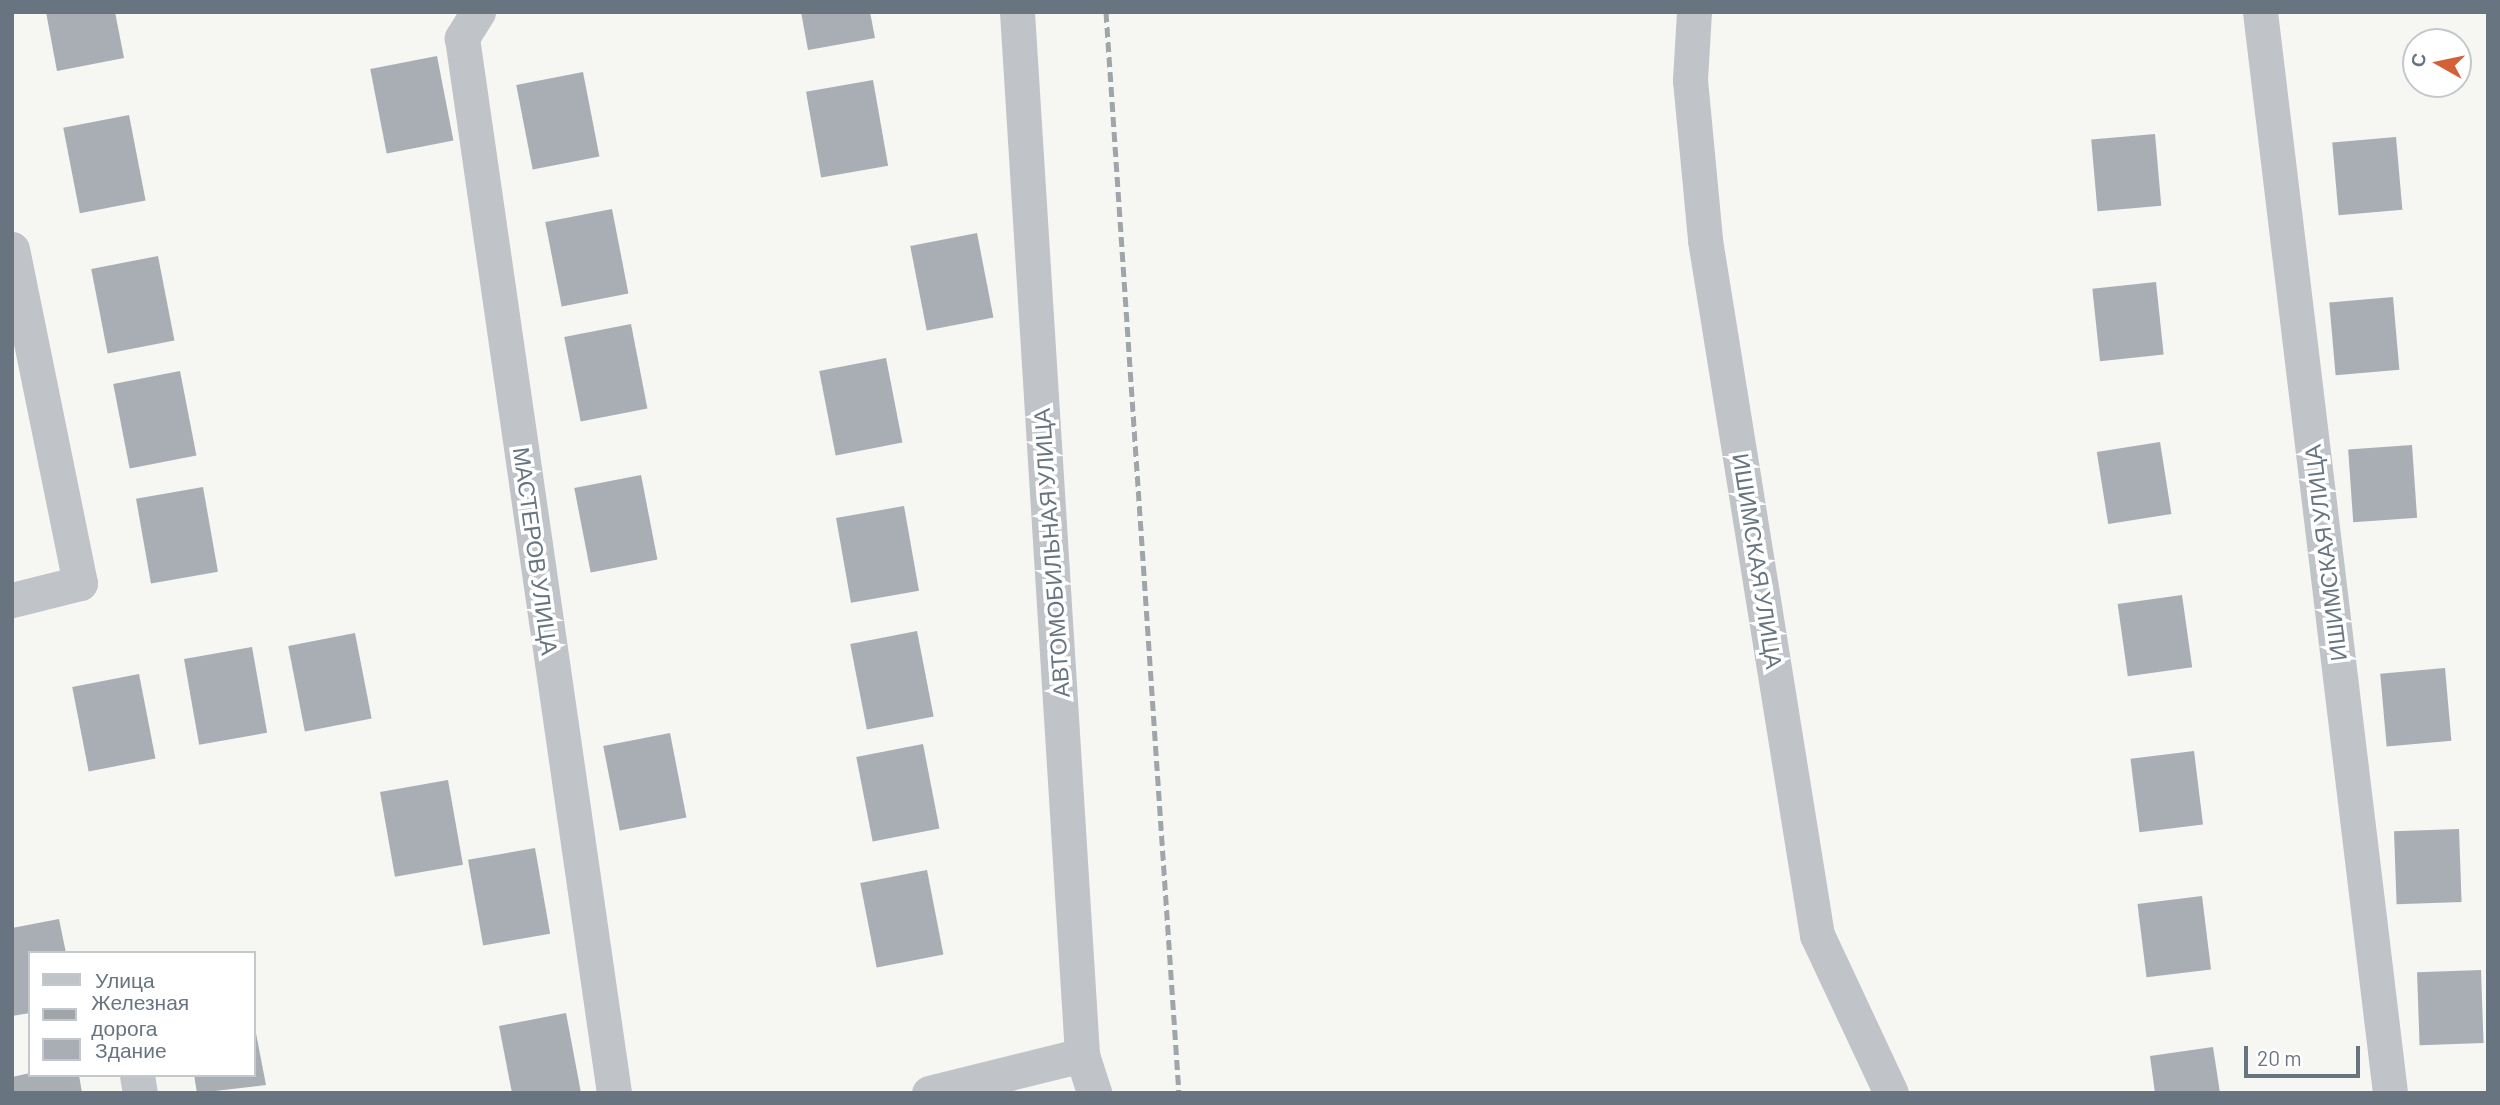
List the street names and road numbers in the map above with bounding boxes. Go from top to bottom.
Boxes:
street label: АВТОМОБИЛЬНАЯ УЛИЦА [1027,407,1075,699]
street label: ИШИМСКАЯ УЛИЦА [2298,443,2352,663]
street label: МАСТЕРОВ УЛИЦА [508,445,564,657]
street label: ИШИМСКАЯ УЛИЦА [1727,451,1789,671]

